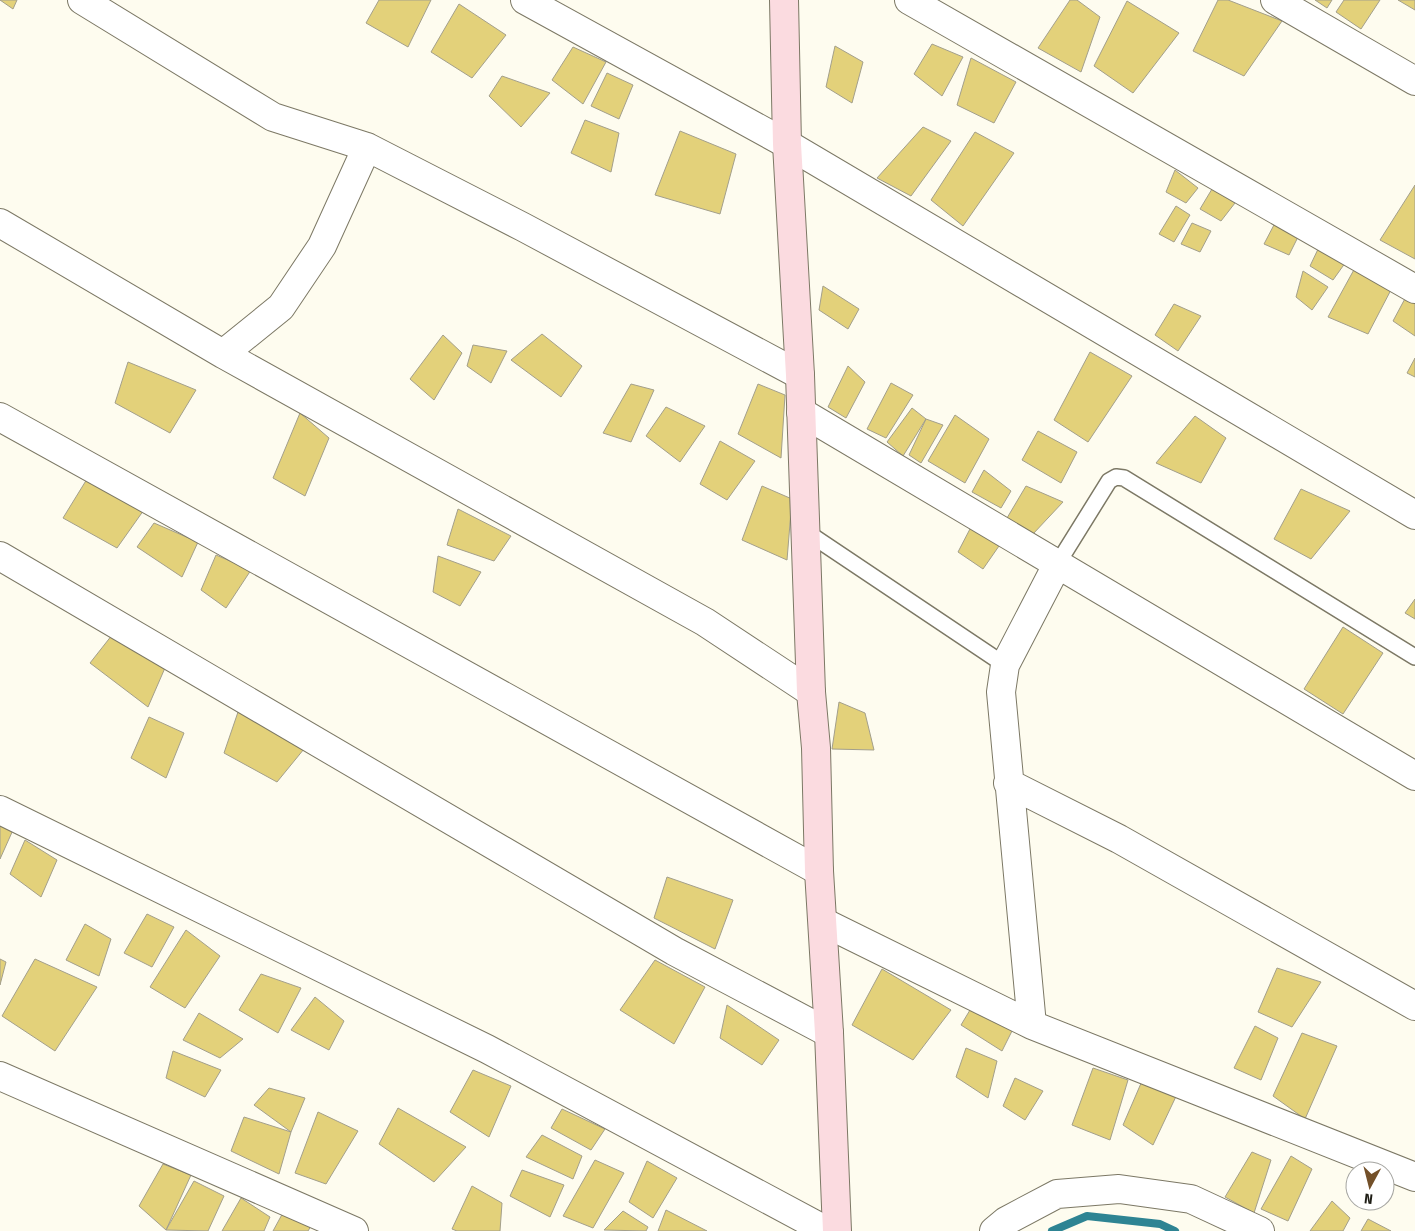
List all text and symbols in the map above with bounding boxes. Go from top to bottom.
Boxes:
north arrow [1345,1161,1395,1211]
text: N [1363,1189,1374,1207]

